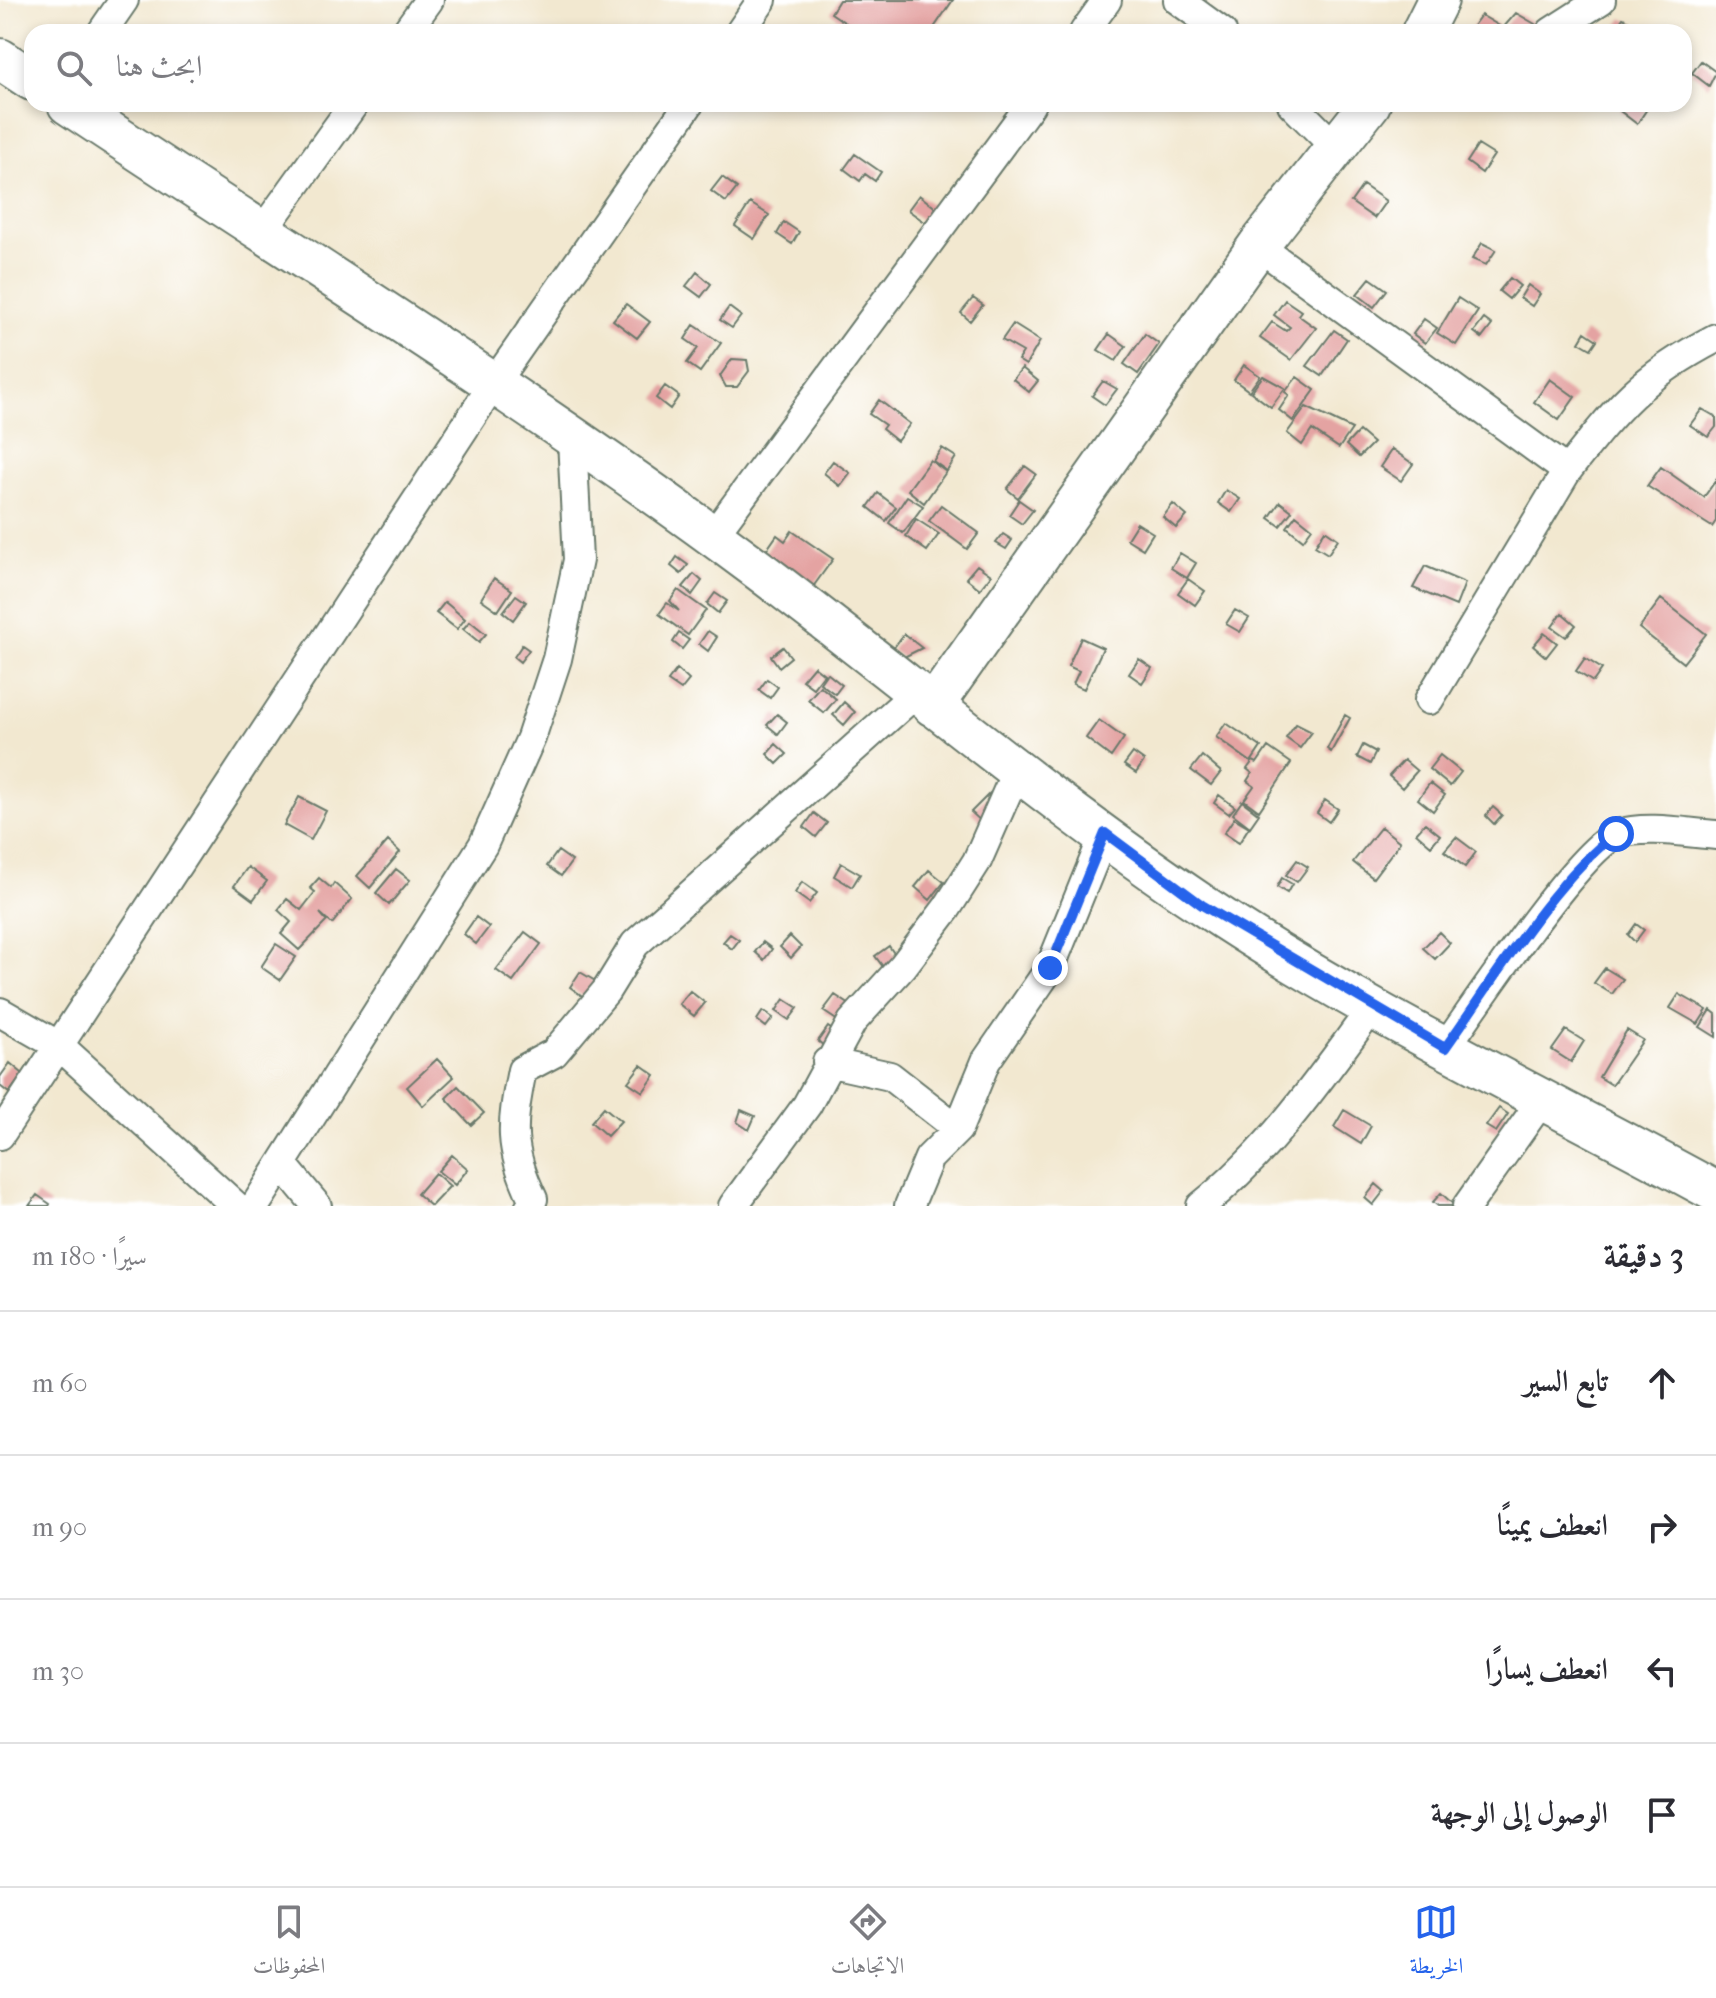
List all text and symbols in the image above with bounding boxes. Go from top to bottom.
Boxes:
search box [24,24,1692,112]
icon: search [52,46,96,90]
text: ابحث هنا [116,49,202,84]
route start [1598,816,1634,852]
route end [1032,950,1068,986]
text: 3 دقيقة [1603,1235,1684,1275]
text: سيرًا · 180 m [32,1241,147,1272]
icon: ahead [1640,1361,1684,1405]
text: تابع السير [1523,1364,1608,1399]
text: 60 m [32,1368,88,1399]
icon: right [1640,1505,1684,1549]
text: انعطف يمينًا [1497,1508,1608,1543]
text: 90 m [32,1512,87,1543]
icon: left [1640,1649,1684,1693]
text: انعطف يسارًا [1485,1652,1608,1687]
text: 30 m [32,1656,84,1687]
icon: arrive [1640,1793,1684,1837]
text: الوصول إلى الوجهة [1431,1796,1608,1831]
tab: المحفوظات [253,1900,325,1987]
tab: الاتجاهات [831,1900,904,1987]
tab: الخريطة [1410,1900,1463,1987]

